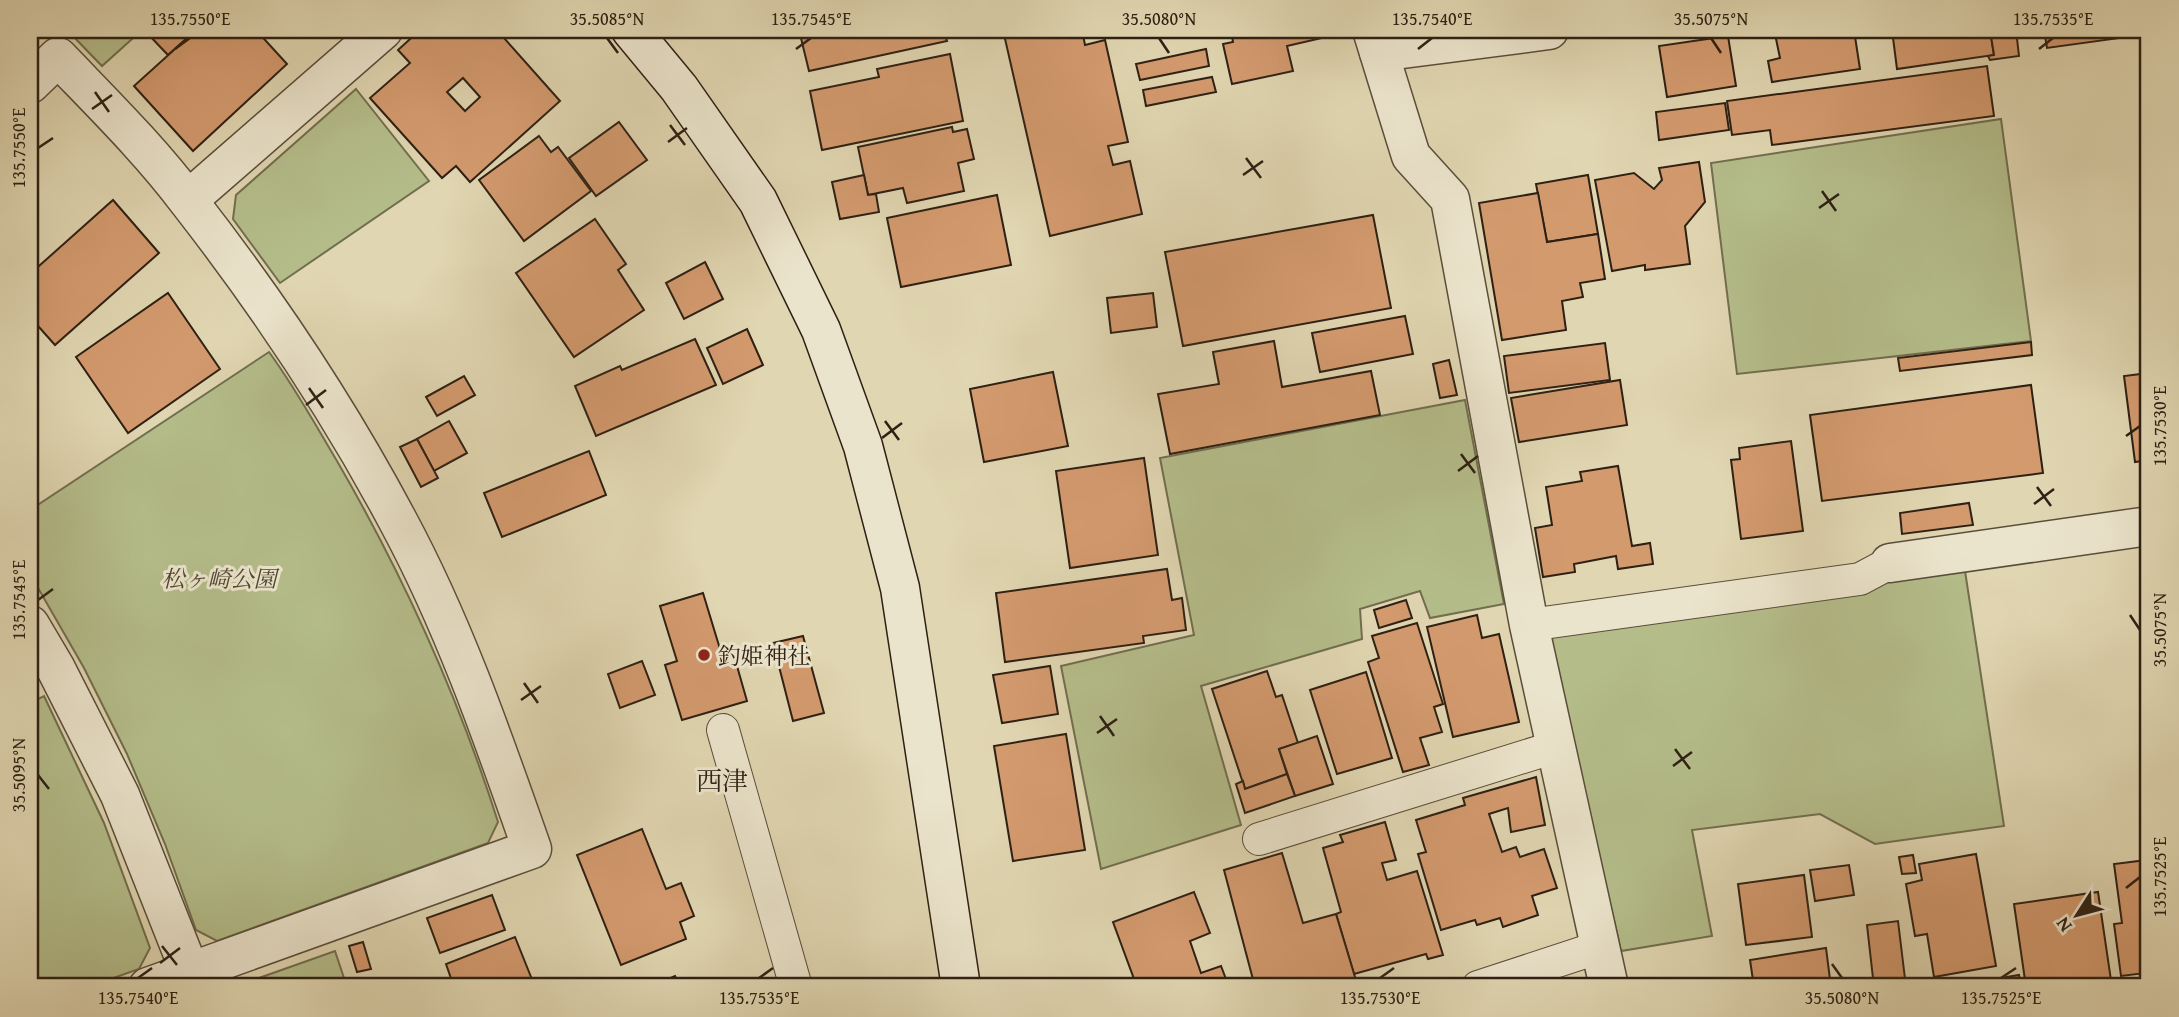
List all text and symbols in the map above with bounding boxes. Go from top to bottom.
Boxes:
text: 135.7550°E [150,5,230,32]
text: 35.5085°N [570,5,645,32]
text: 135.7545°E [771,5,851,32]
text: 35.5080°N [1122,5,1197,32]
text: 135.7540°E [1392,5,1472,32]
text: 35.5075°N [1674,5,1749,32]
text: 135.7535°E [2013,5,2093,32]
text: 135.7550°E [5,108,32,188]
text: 135.7530°E [2146,386,2173,466]
text: 135.7545°E [5,560,32,640]
park label: 松ヶ崎公園 [162,562,281,595]
text: 35.5075°N [2146,592,2173,667]
place label: 釣姫神社 [718,639,810,672]
marker: 釣姫神社 [696,647,712,663]
text: 35.5095°N [5,737,32,812]
district label: 西津 [696,761,748,800]
text: 135.7525°E [2146,837,2173,917]
north arrow [2042,880,2112,950]
text: N [2048,911,2078,938]
text: 135.7540°E [98,984,178,1011]
text: 135.7535°E [719,984,799,1011]
text: 135.7530°E [1340,984,1420,1011]
text: 35.5080°N [1805,984,1880,1011]
text: 135.7525°E [1961,984,2041,1011]

